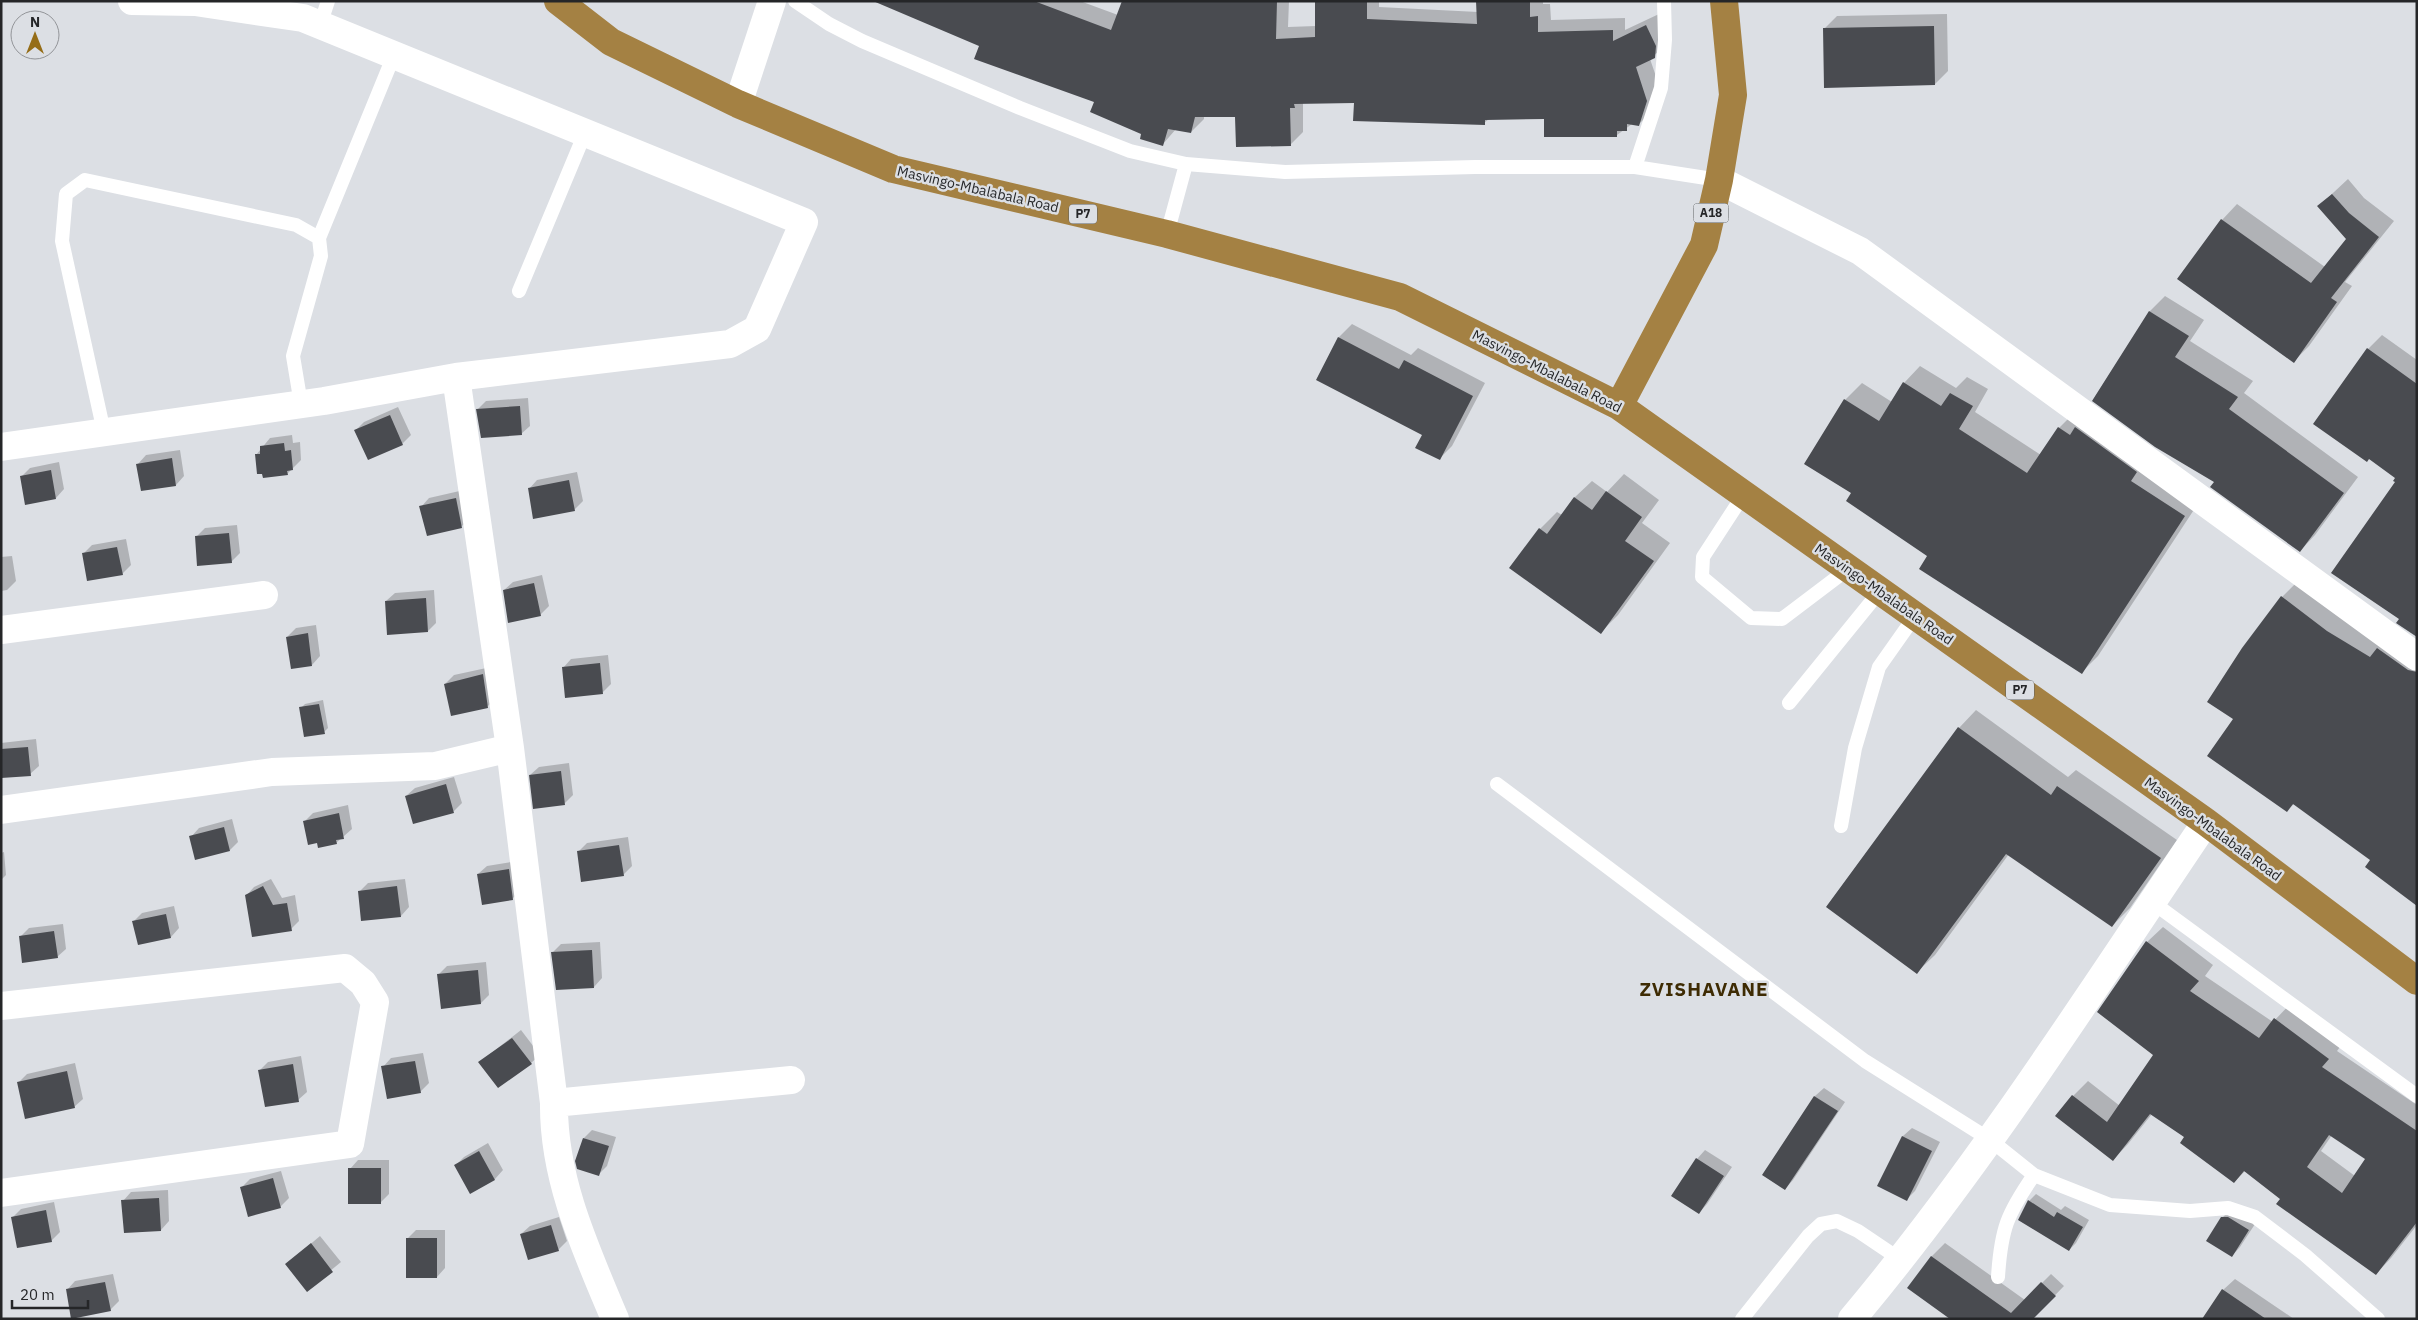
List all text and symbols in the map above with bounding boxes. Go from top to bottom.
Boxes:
north arrow [10,10,60,60]
text: N [30,13,40,31]
street label: Masvingo-Mbalabala Road [895,162,1061,216]
road number: P7 [1069,204,1097,223]
road number: A18 [1694,204,1728,222]
street label: Masvingo-Mbalabala Road [1469,325,1625,417]
street label: Masvingo-Mbalabala Road [1811,539,1957,649]
road number: P7 [2006,680,2034,700]
street label: Masvingo-Mbalabala Road [2141,773,2285,885]
district label: ZVISHAVANE [1639,977,1769,1001]
scale bar [12,1278,89,1310]
text: 20 m [20,1285,55,1304]

